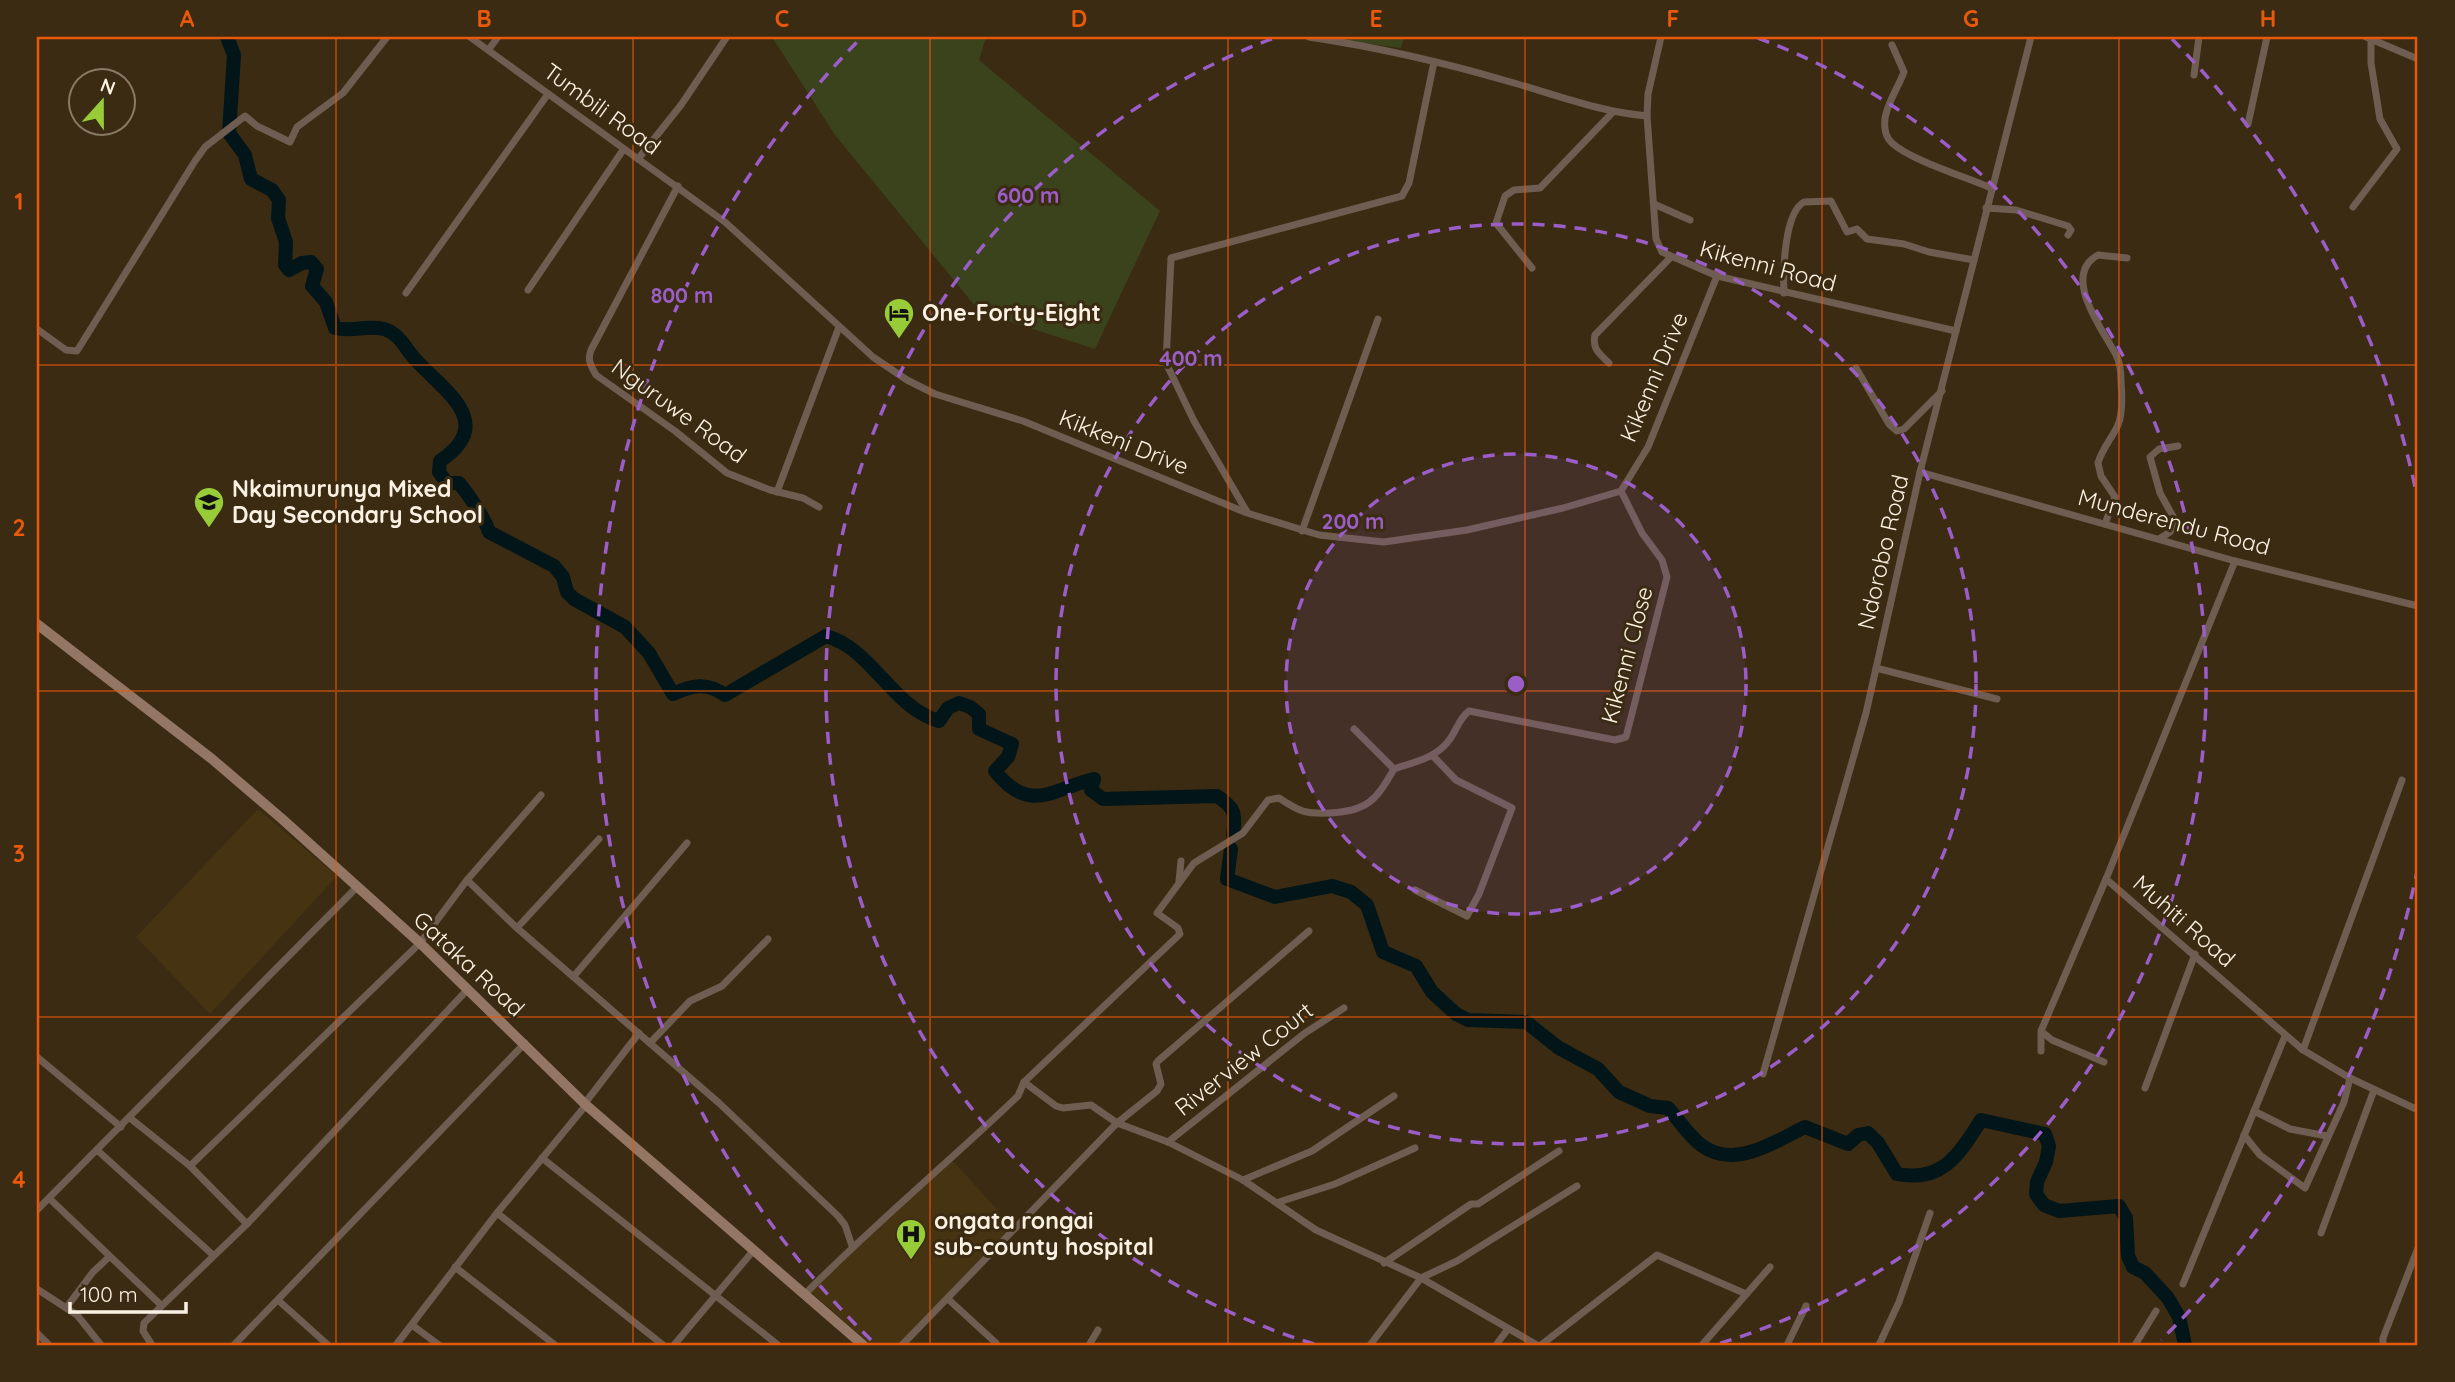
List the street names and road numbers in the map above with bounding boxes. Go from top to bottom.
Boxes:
street label: Tumbili Road [538,56,666,161]
street label: Kikenni Road [1697,233,1840,298]
street label: Kikenni Drive [1613,307,1694,446]
street label: Nguruwe Road [606,352,752,469]
street label: Kikkeni Drive [1055,402,1193,481]
street label: Ndorobo Road [1851,472,1914,632]
street label: Munderendu Road [2075,482,2273,561]
street label: Kikenni Close [1594,583,1659,727]
street label: Muhiti Road [2127,868,2241,973]
street label: Gataka Road [408,905,531,1022]
street label: Riverview Court [1169,995,1319,1122]

